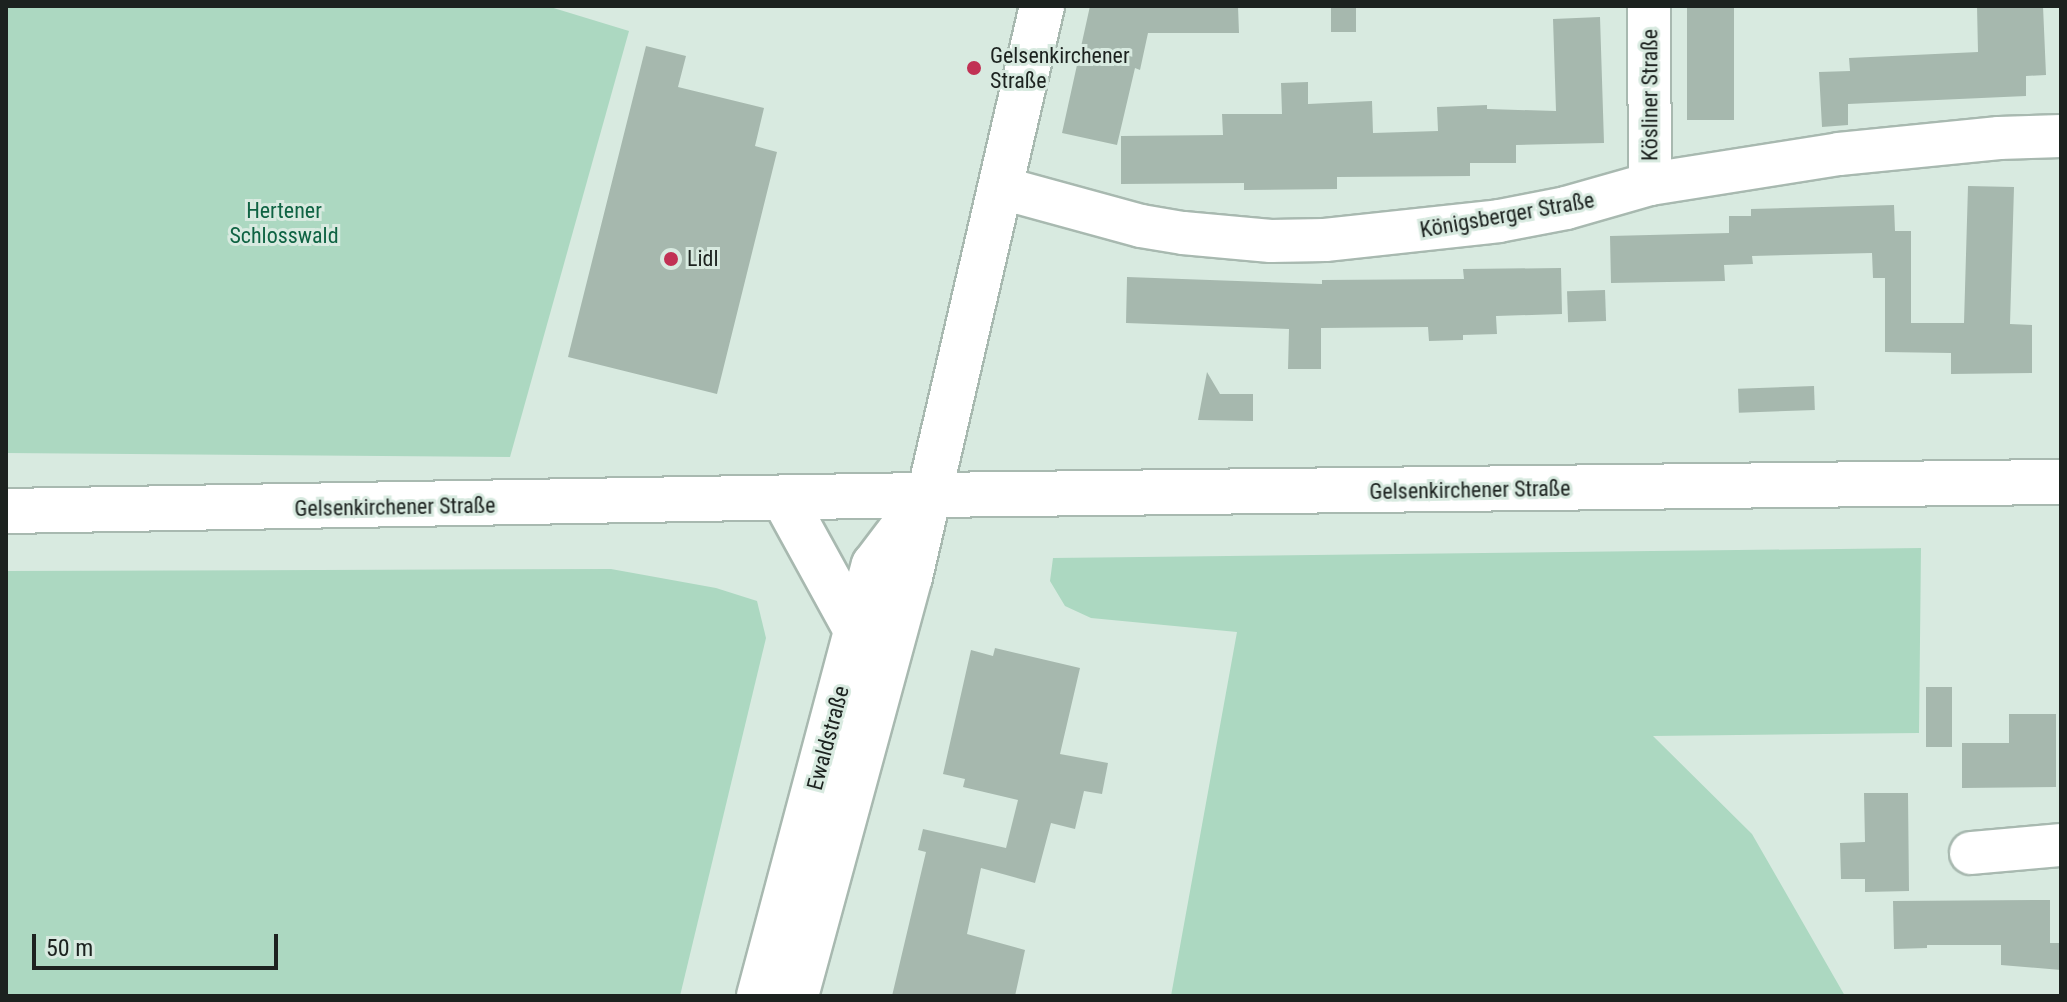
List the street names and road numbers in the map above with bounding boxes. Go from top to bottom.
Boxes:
street label: Kösliner Straße [1637,29,1663,161]
street label: Königsberger Straße [1418,187,1596,243]
street label: Gelsenkirchener Straße [1369,475,1571,505]
street label: Gelsenkirchener Straße [294,492,496,522]
street label: Ewaldstraße [801,683,855,793]

